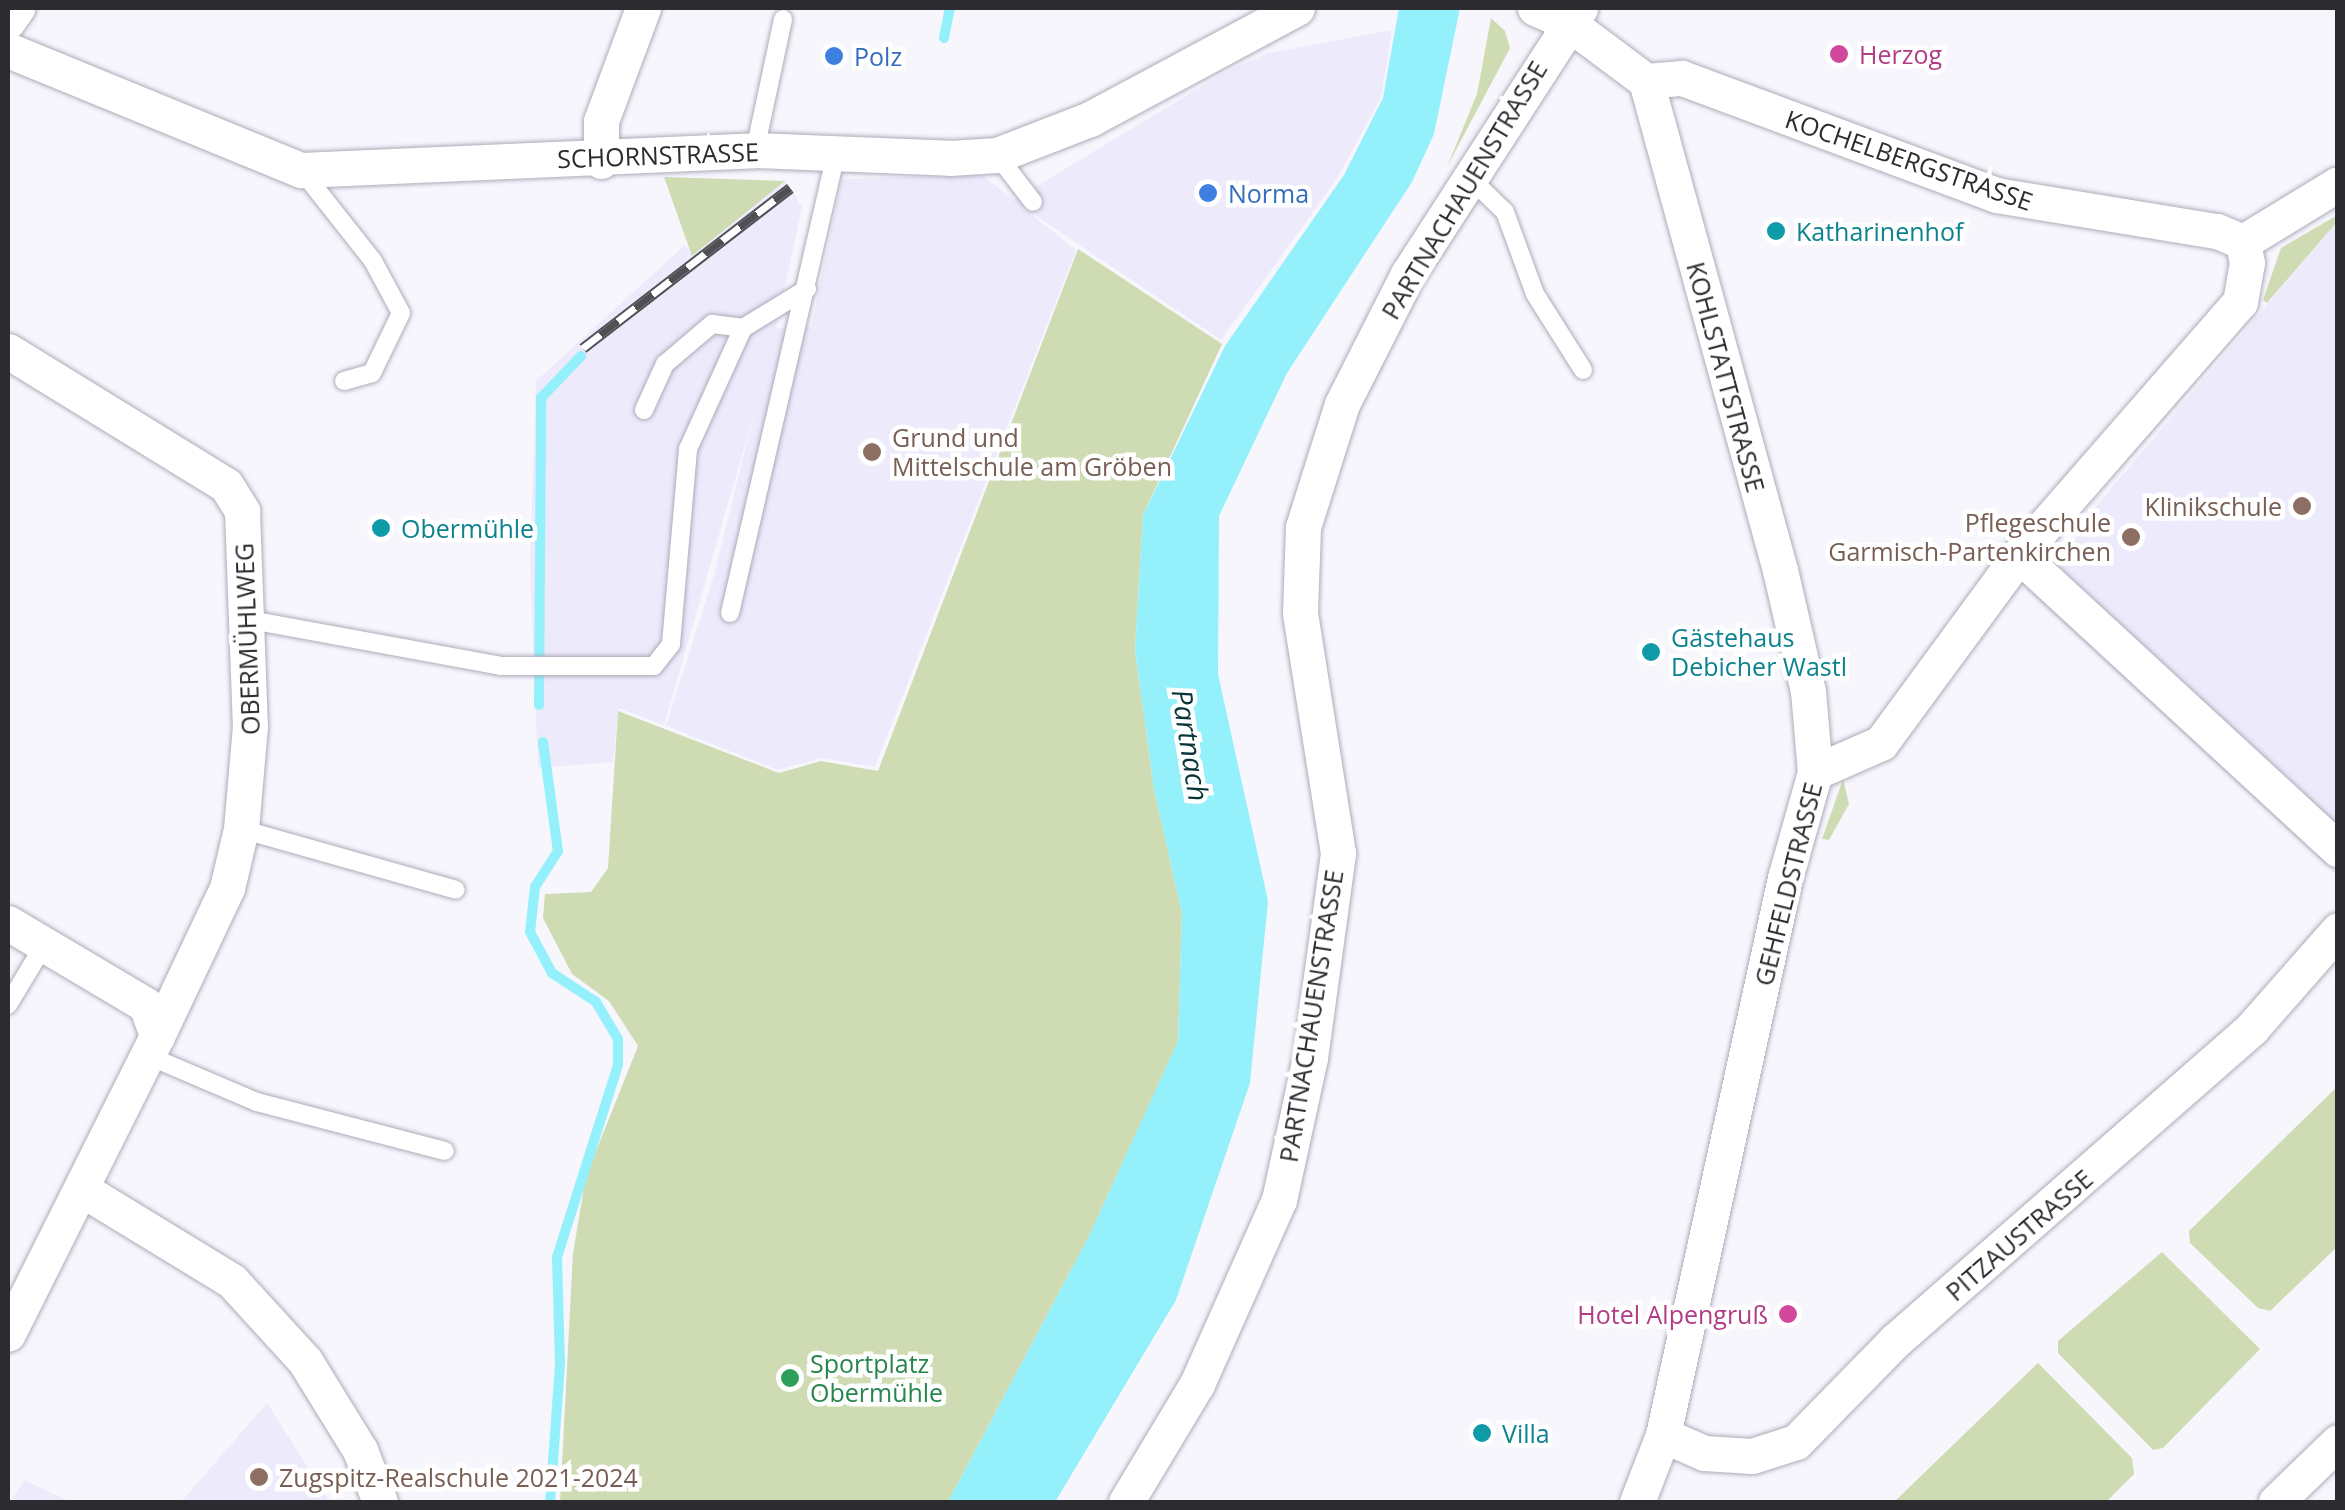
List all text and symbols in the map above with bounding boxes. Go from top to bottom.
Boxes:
place label: Herzog [1859,39,1942,69]
place label: Polz [854,41,902,71]
marker: Herzog [1828,43,1850,65]
marker: Polz [823,45,845,67]
street label: PARTNACHAUENSTRASSE [1375,56,1553,324]
street label: KOCHELBERGSTRASSE [1781,104,2037,216]
street label: SCHORNSTRASSE [557,136,759,174]
place label: Norma [1228,178,1309,208]
marker: Norma [1197,182,1219,204]
place label: Katharinenhof [1796,216,1963,246]
marker: Katharinenhof [1765,220,1787,242]
street label: KOHLSTATTSTRASSE [1681,259,1771,495]
place label: Grund und Mittelschule am Gröben [892,423,1172,482]
marker: Grund und Mittelschule am Gröben [861,441,883,463]
place label: Klinikschule [2144,491,2282,521]
marker: Klinikschule [2291,495,2313,517]
place label: Pflegeschule Garmisch-Partenkirchen [1828,508,2111,567]
place label: Obermühle [401,513,534,543]
marker: Obermühle [370,517,392,539]
marker: Pflegeschule Garmisch-Partenkirchen [2120,526,2142,548]
street label: OBERMÜHLWEG [229,542,265,736]
place label: Gästehaus Debicher Wastl [1671,623,1847,682]
marker: Gästehaus Debicher Wastl [1640,641,1662,663]
water label: Partnach [1166,687,1216,803]
street label: GEHFELDSTRASSE [1748,779,1828,989]
street label: PARTNACHAUENSTRASSE [1273,868,1349,1164]
street label: PITZAUSTRASSE [1940,1163,2098,1307]
place label: Hotel Alpengruß [1577,1299,1768,1329]
marker: Hotel Alpengruß [1777,1303,1799,1325]
place label: Sportplatz Obermühle [810,1349,943,1408]
marker: Sportplatz Obermühle [779,1367,801,1389]
place label: Villa [1502,1418,1550,1448]
marker: Villa [1471,1422,1493,1444]
place label: Zugspitz-Realschule 2021-2024 [279,1462,638,1492]
marker: Zugspitz-Realschule 2021-2024 [248,1466,270,1488]

